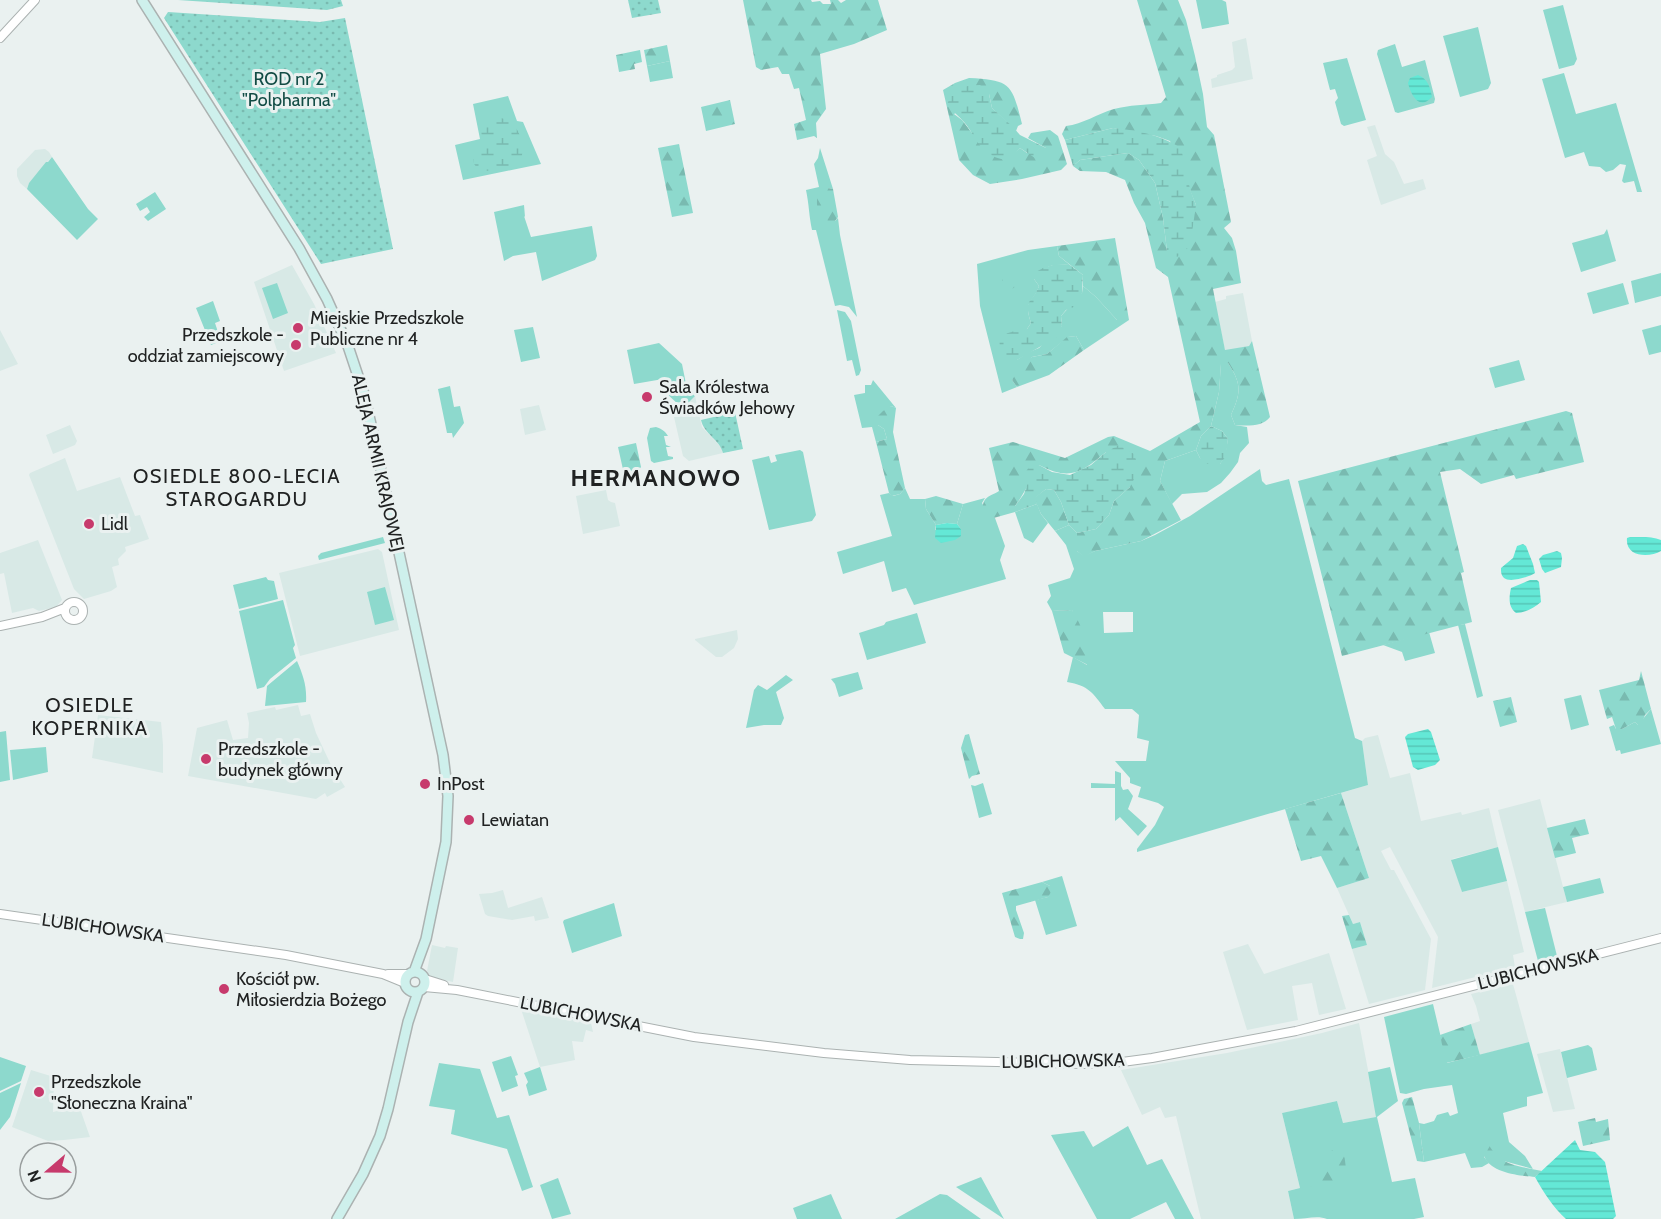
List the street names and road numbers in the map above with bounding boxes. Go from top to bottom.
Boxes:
street label: ALEJA ARMII KRAJOWEJ [347,372,409,554]
street label: LUBICHOWSKA [40,909,166,947]
street label: LUBICHOWSKA [1475,943,1601,995]
street label: LUBICHOWSKA [518,991,644,1037]
street label: LUBICHOWSKA [1001,1049,1125,1073]

